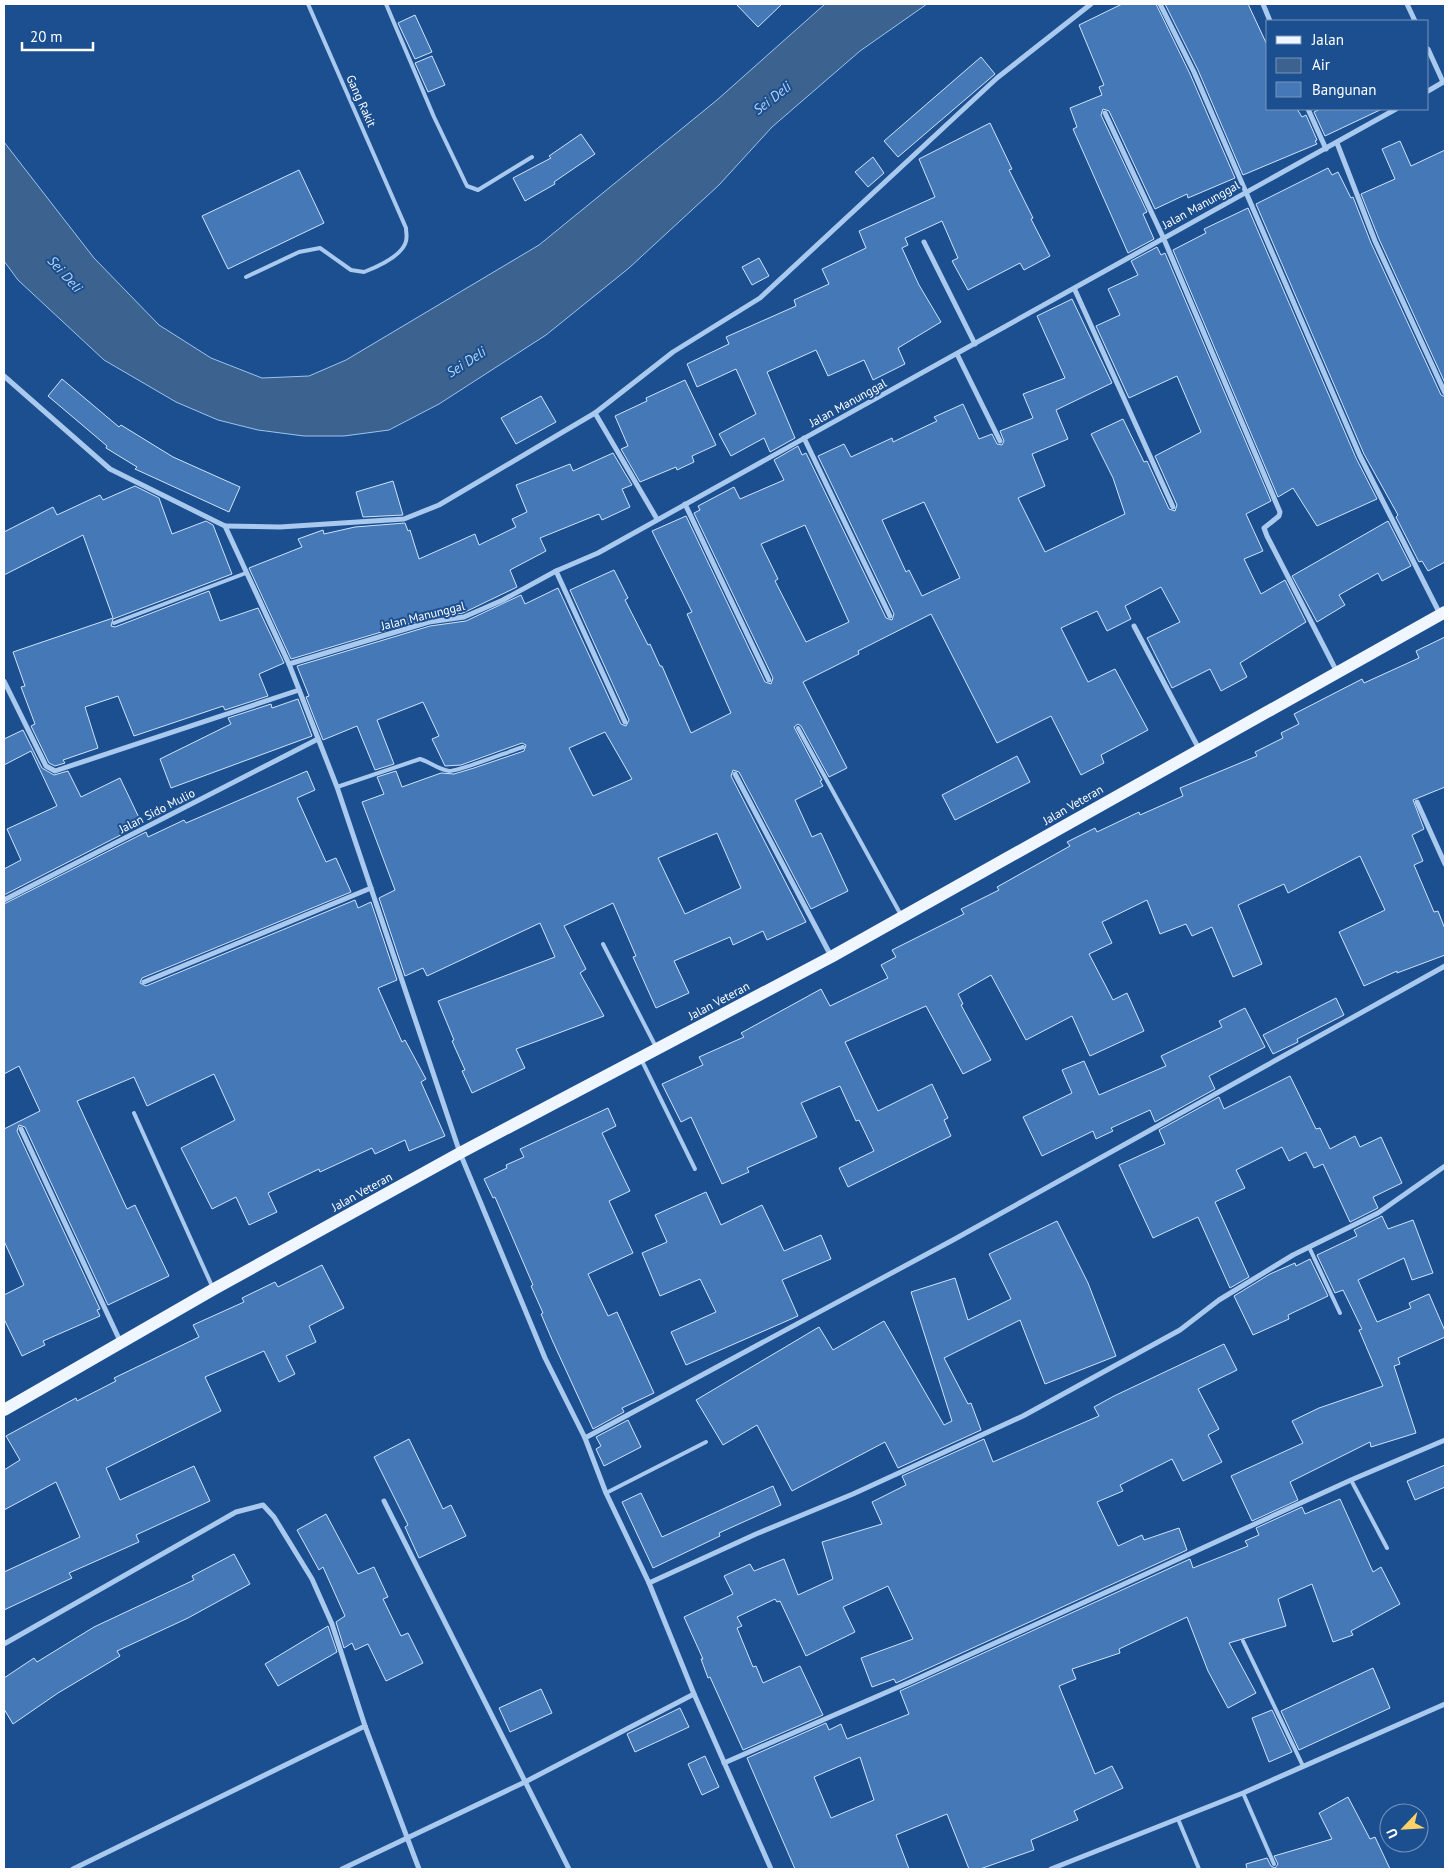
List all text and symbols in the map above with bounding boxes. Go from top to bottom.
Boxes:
scale bar [22,20,94,52]
legend [1266,20,1429,110]
text: 20 m [30,27,63,46]
text: Jalan [1311,30,1344,49]
text: Air [1312,55,1330,74]
street label: Gang Rakit [343,72,380,129]
water label: Sei Deli [749,77,795,118]
text: Bangunan [1312,80,1376,99]
street label: Jalan Manunggal [1159,177,1242,232]
water label: Sei Deli [44,252,86,296]
water label: Sei Deli [443,342,489,381]
street label: Jalan Manunggal [806,375,889,430]
street label: Jalan Manunggal [378,598,467,633]
street label: Jalan Veteran [1039,781,1106,828]
street label: Jalan Sido Mulio [115,785,197,837]
street label: Jalan Veteran [685,978,752,1023]
street label: Jalan Veteran [328,1169,395,1215]
north arrow [1379,1803,1429,1853]
text: U [1382,1826,1402,1841]

